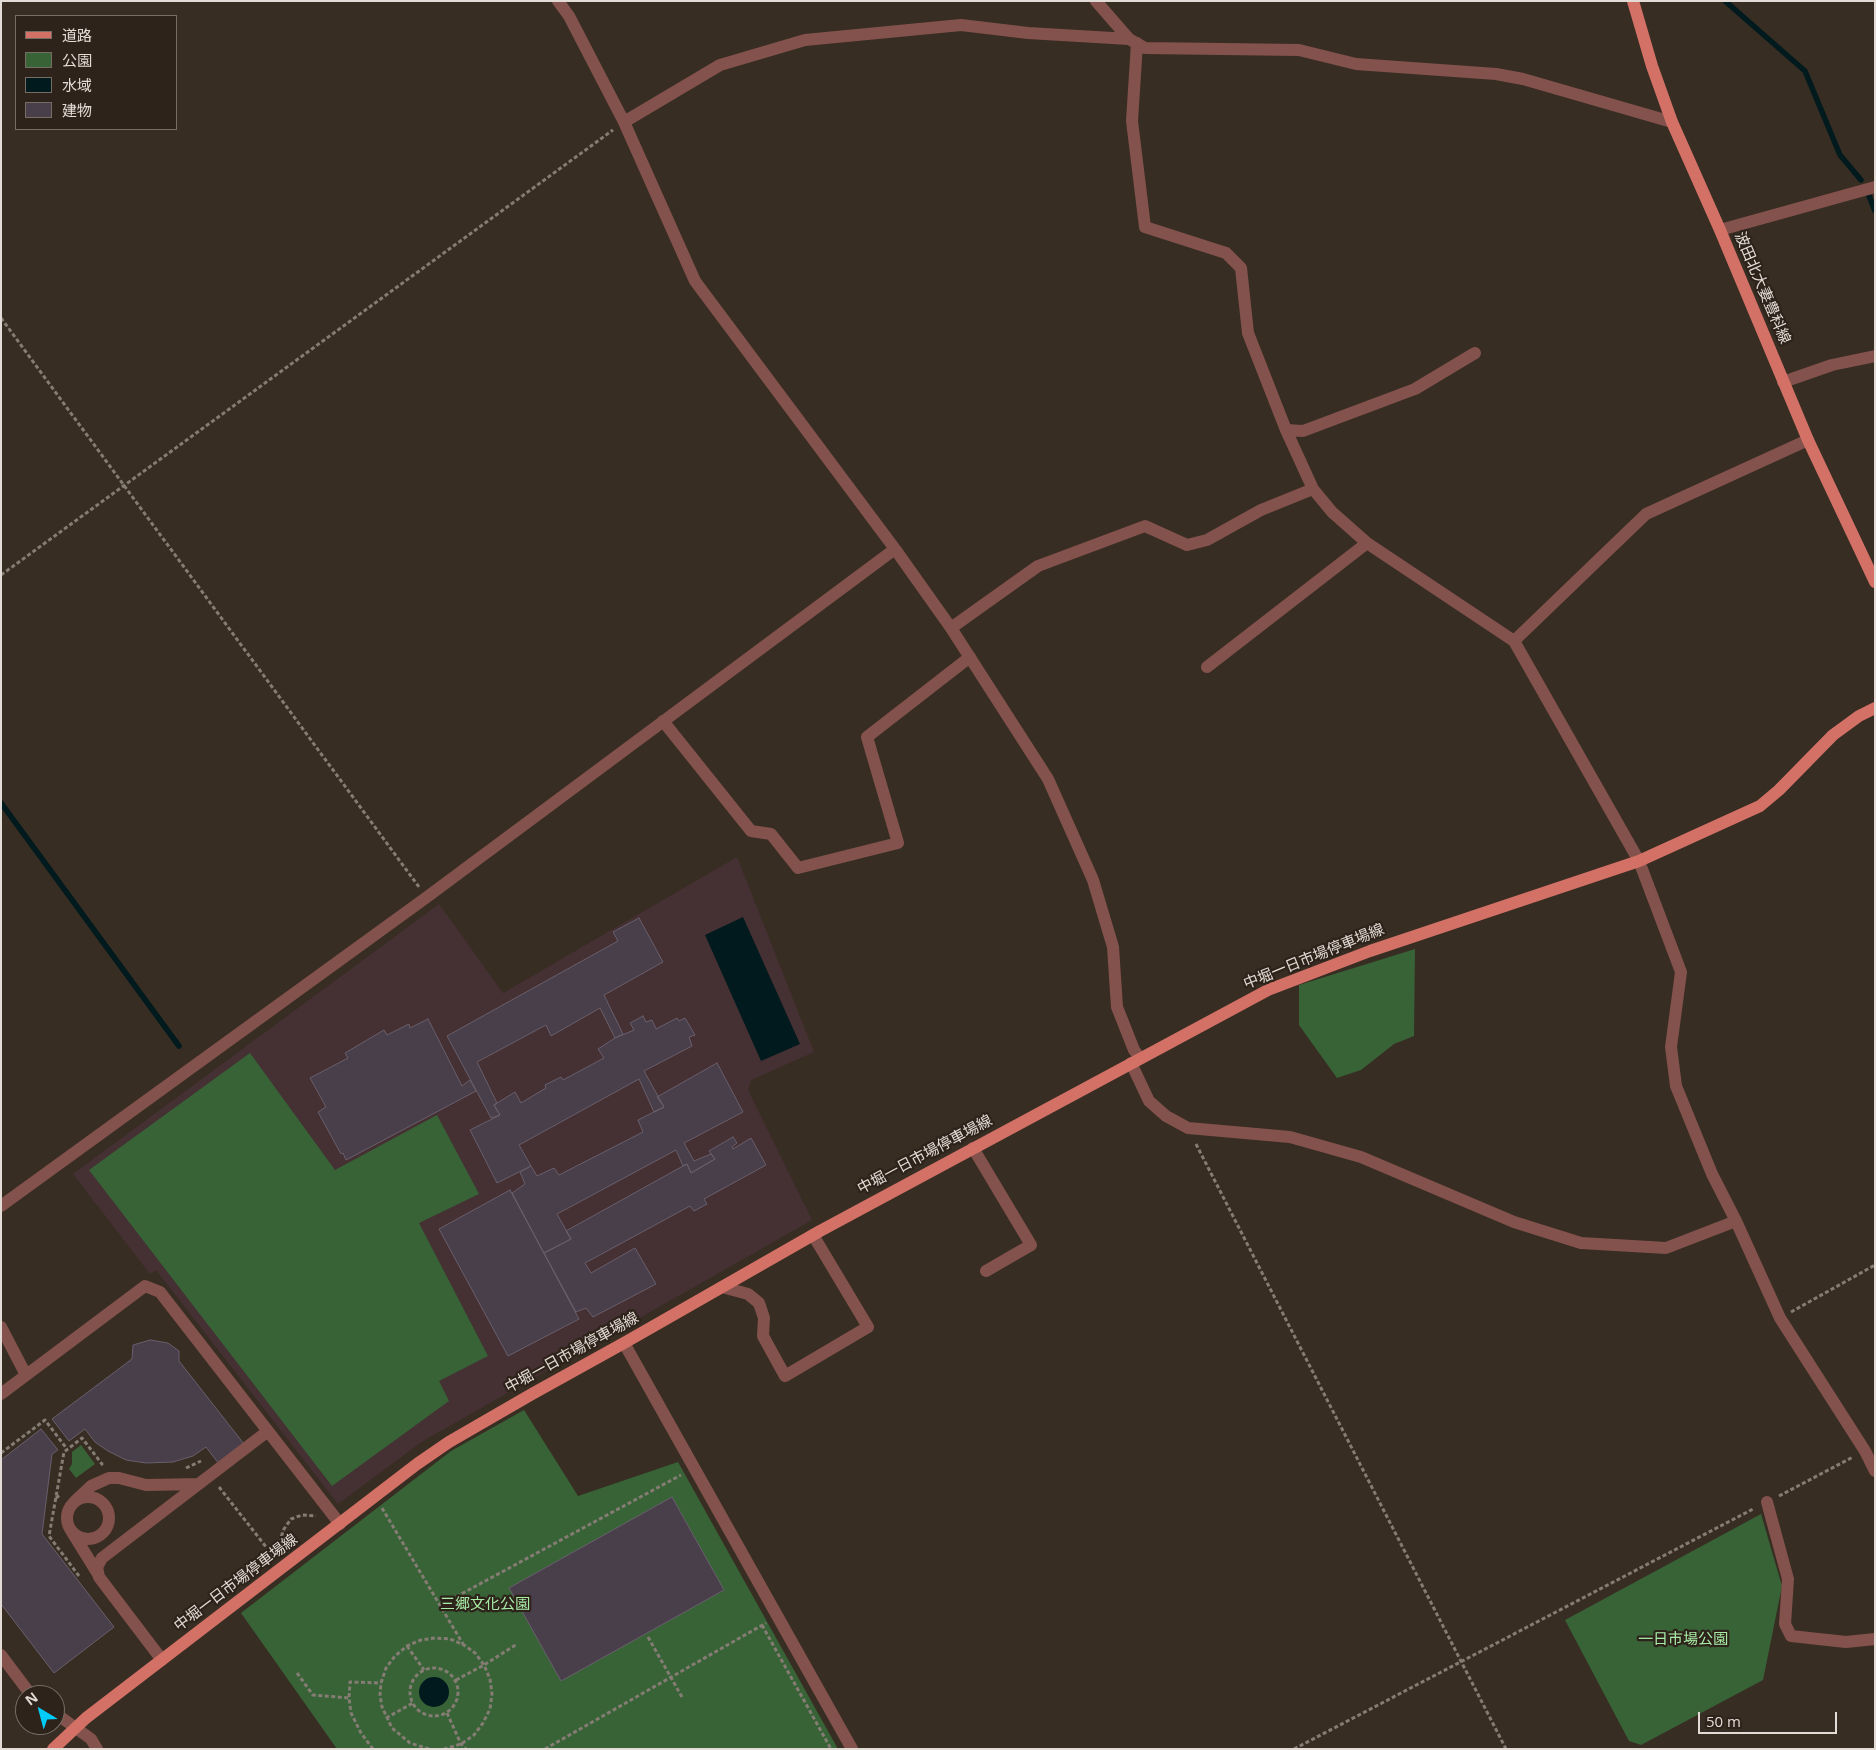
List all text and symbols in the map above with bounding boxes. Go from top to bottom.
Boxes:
legend [15,15,178,130]
text: 道路 [62,25,92,45]
text: 公園 [62,50,92,70]
text: 水域 [62,75,92,95]
text: 建物 [62,100,92,120]
street label: 波田北大妻豊科線 [1730,229,1794,347]
street label: 中堀一日市場停車場線 [1241,921,1387,993]
street label: 中堀一日市場停車場線 [855,1112,995,1198]
street label: 中堀一日市場停車場線 [502,1309,642,1397]
street label: 中堀一日市場停車場線 [171,1531,301,1635]
park label: 三郷文化公園 [440,1596,530,1614]
park label: 一日市場公園 [1638,1631,1728,1649]
north arrow [15,1685,65,1735]
text: N [21,1687,42,1709]
scale bar [1701,1702,1840,1734]
text: 50 m [1706,1711,1741,1731]

